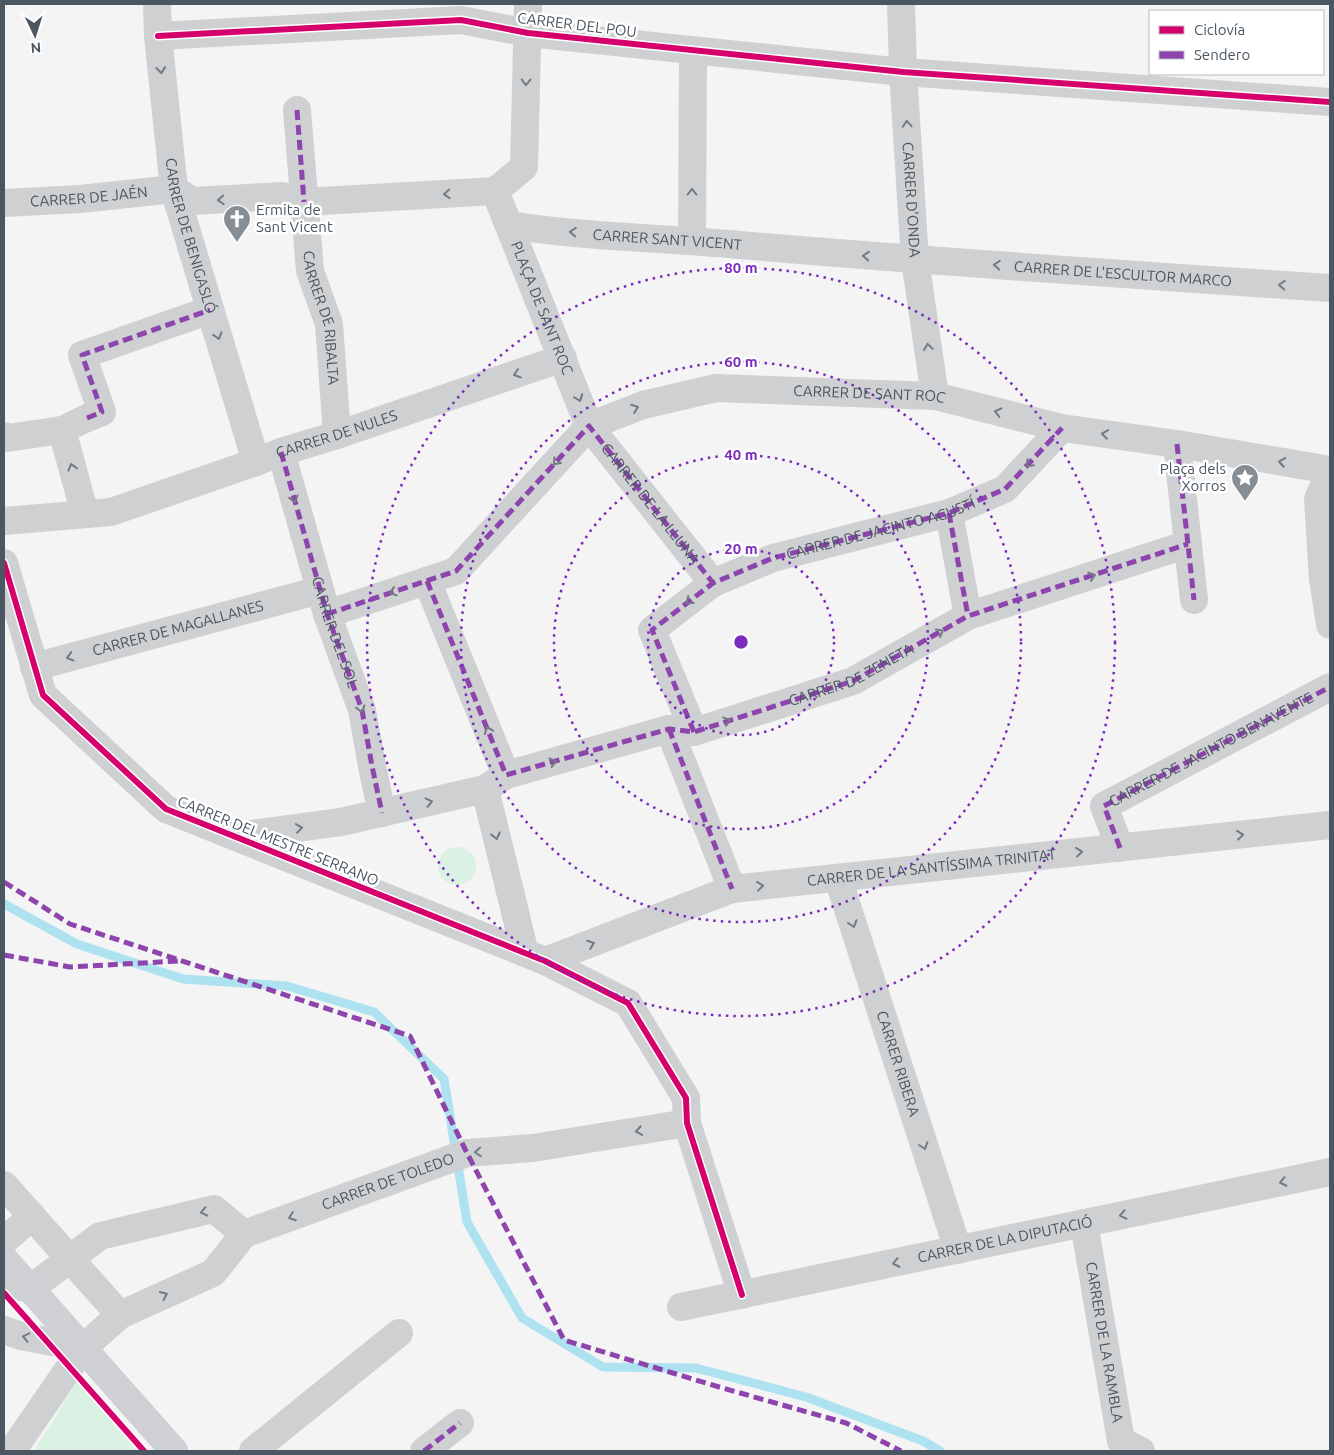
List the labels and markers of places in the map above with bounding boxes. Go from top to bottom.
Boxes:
place label: Ermita de Sant Vicent [256,201,333,235]
church icon: Ermita de Sant Vicent [222,204,252,243]
place label: Plaça dels Xorros [1160,460,1226,494]
place icon: Plaça dels Xorros [1230,463,1260,502]
centre of rings [732,633,750,651]

